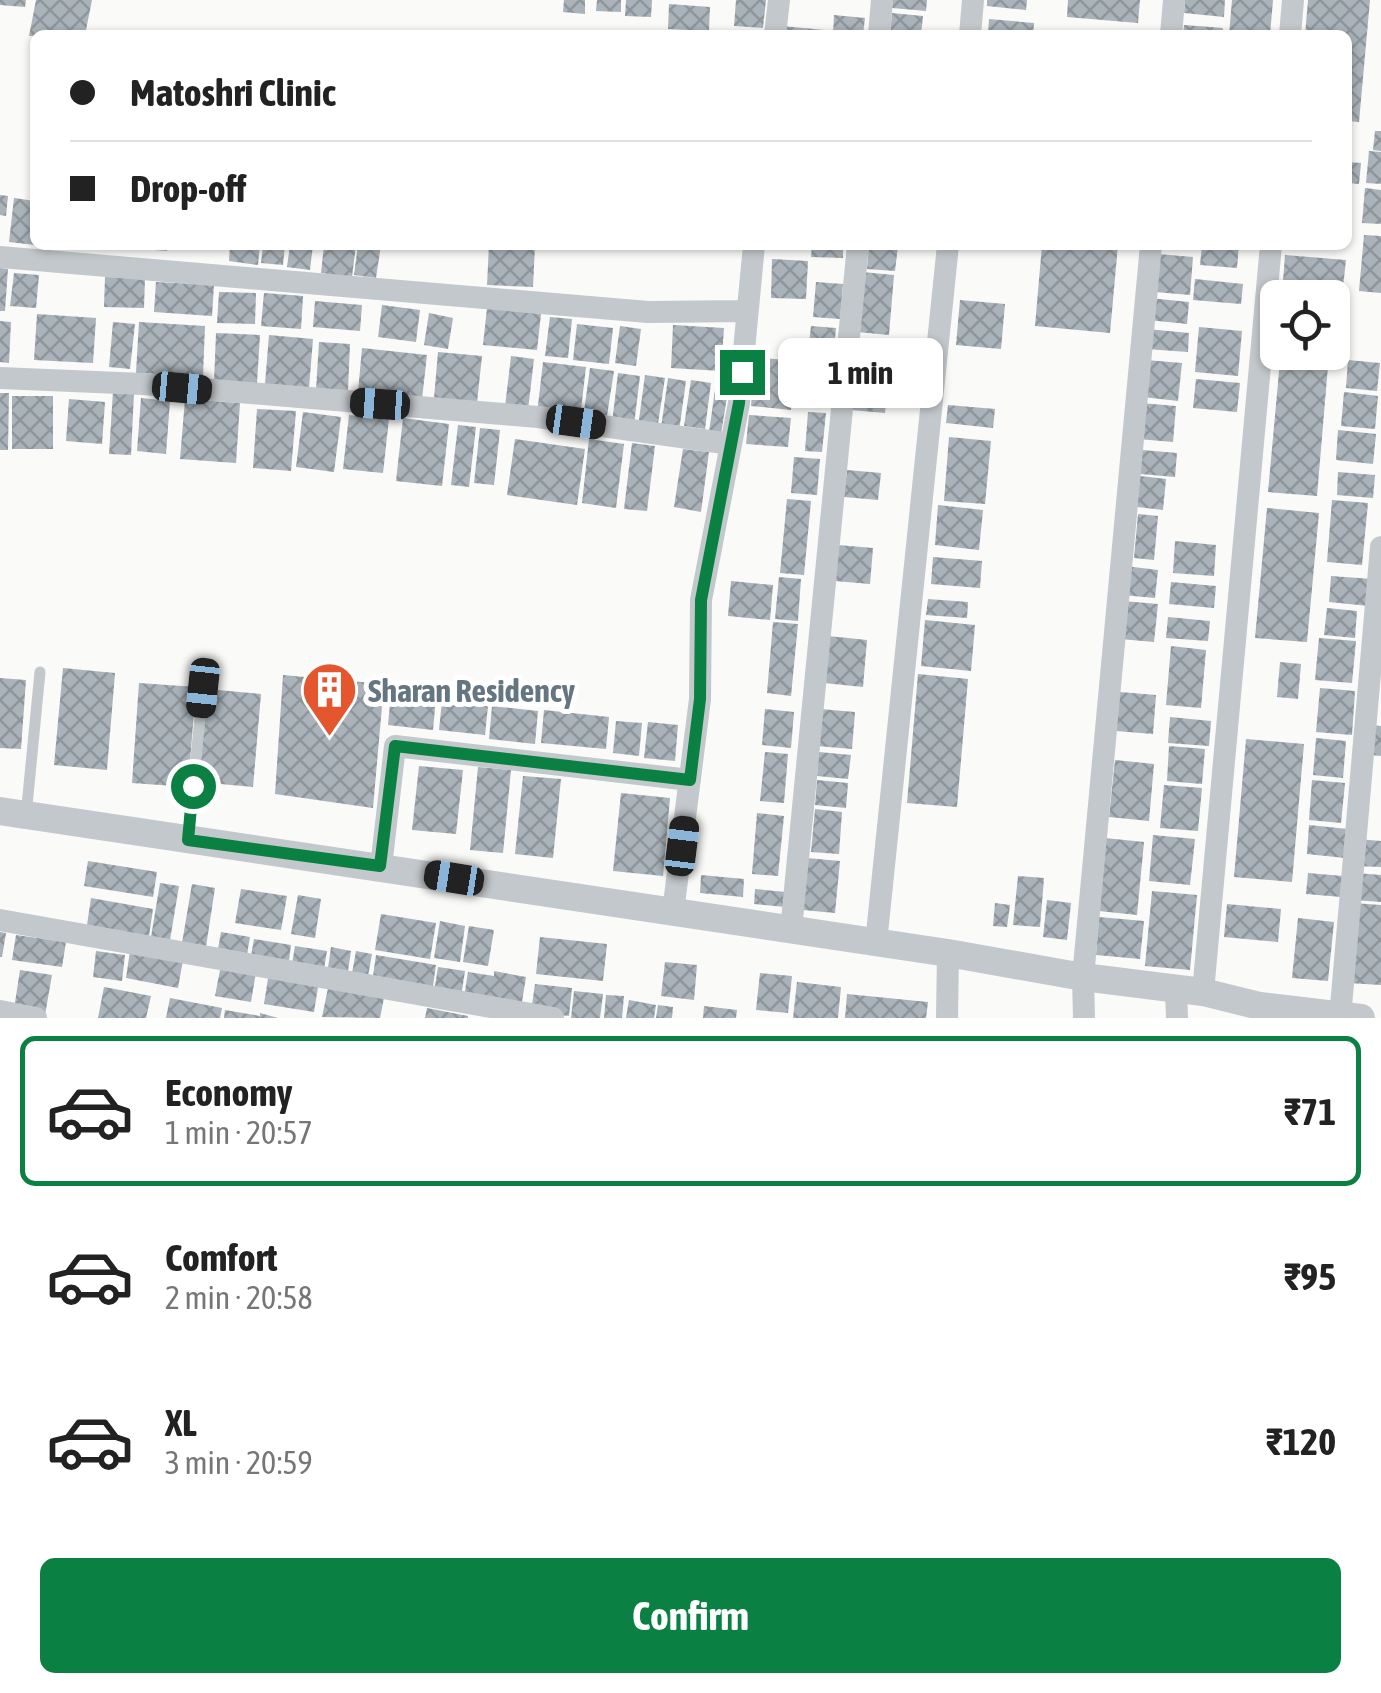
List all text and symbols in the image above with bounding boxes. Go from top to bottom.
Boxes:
text: Matoshri Clinic [130,71,336,114]
text: Drop-off [130,167,246,210]
map controls [1260,280,1350,370]
button: locate [1260,280,1350,370]
callout: 1 min [777,337,942,407]
route end [720,350,765,395]
text: 1 min [828,354,893,391]
car [151,370,213,406]
car [349,387,411,421]
car [544,403,608,441]
car [185,657,221,719]
building icon: Sharan Residency [299,660,359,739]
place label: Sharan Residency [368,672,576,709]
route start [171,764,216,809]
car [663,814,701,878]
car [422,858,486,898]
icon: car [45,1066,135,1156]
text: Economy [165,1071,292,1114]
text: ₹71 [1284,1090,1336,1133]
text: 1 min · 20:57 [165,1114,312,1151]
icon: car [45,1231,135,1321]
text: Comfort [165,1236,277,1279]
text: ₹95 [1284,1255,1336,1298]
text: 2 min · 20:58 [165,1279,312,1316]
icon: car [45,1396,135,1486]
text: XL [165,1401,197,1444]
text: ₹120 [1266,1420,1336,1463]
text: 3 min · 20:59 [165,1444,312,1481]
button: Confirm [40,1558,1341,1673]

